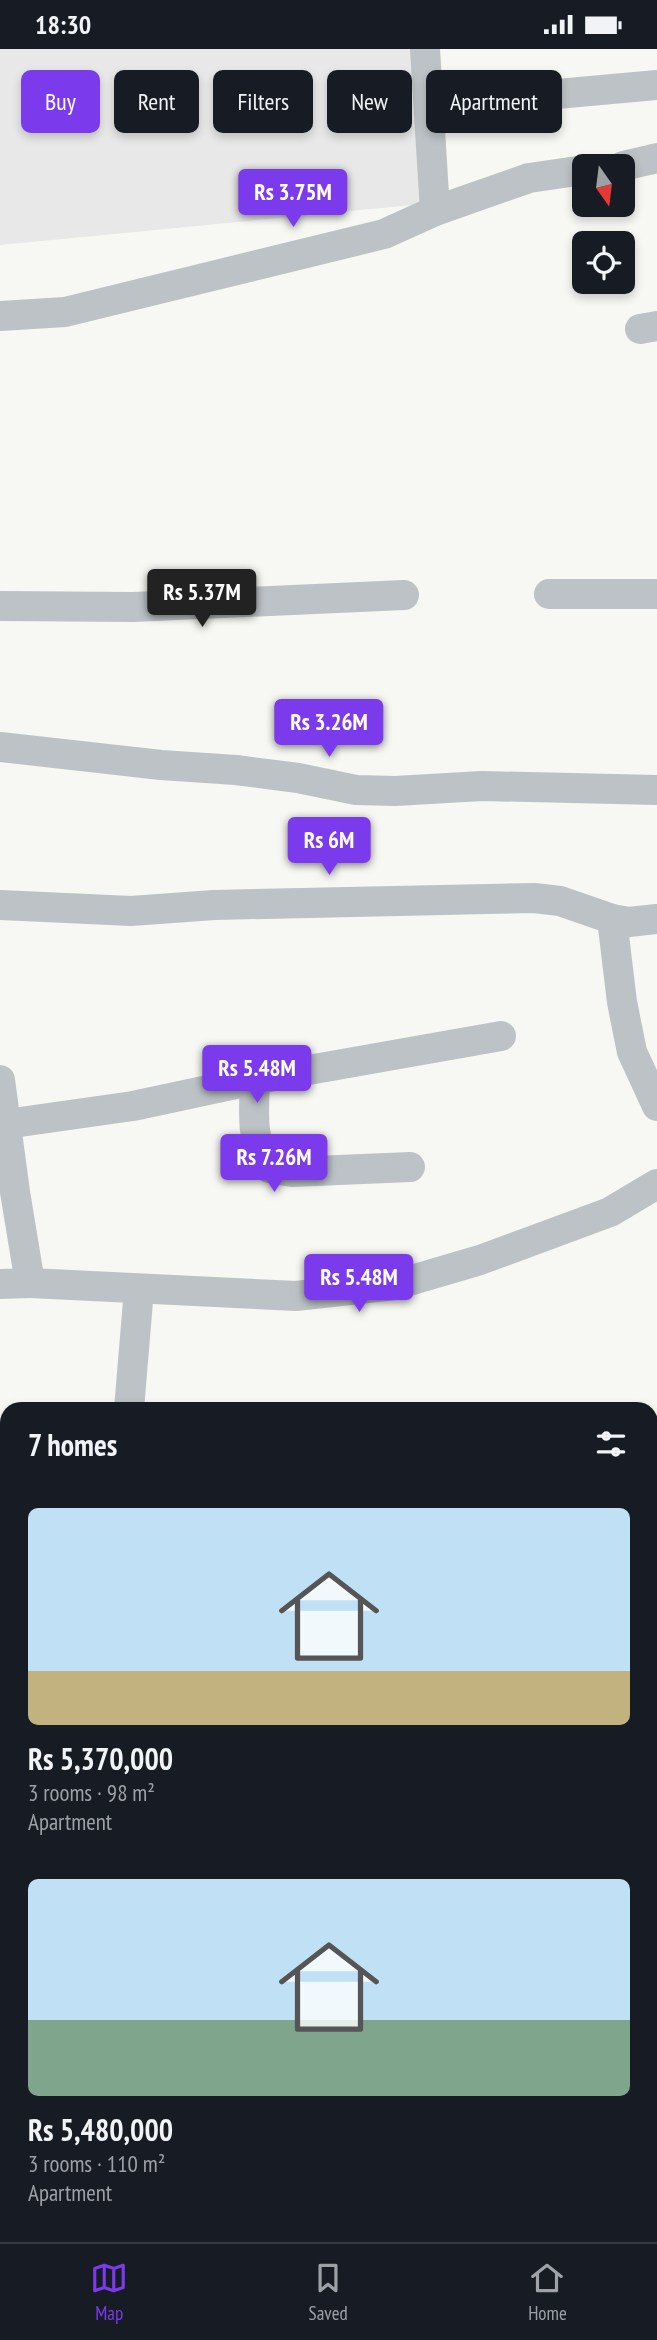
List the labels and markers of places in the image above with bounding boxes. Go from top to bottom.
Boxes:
pin: Rs 3.75M [221,169,365,229]
pin: Rs 5.37M [130,569,274,629]
pin: Rs 3.26M [257,699,401,759]
pin: Rs 6M [280,817,378,877]
pin: Rs 5.48M [185,1045,329,1105]
pin: Rs 7.26M [202,1135,346,1194]
pin: Rs 5.48M [287,1255,431,1314]

